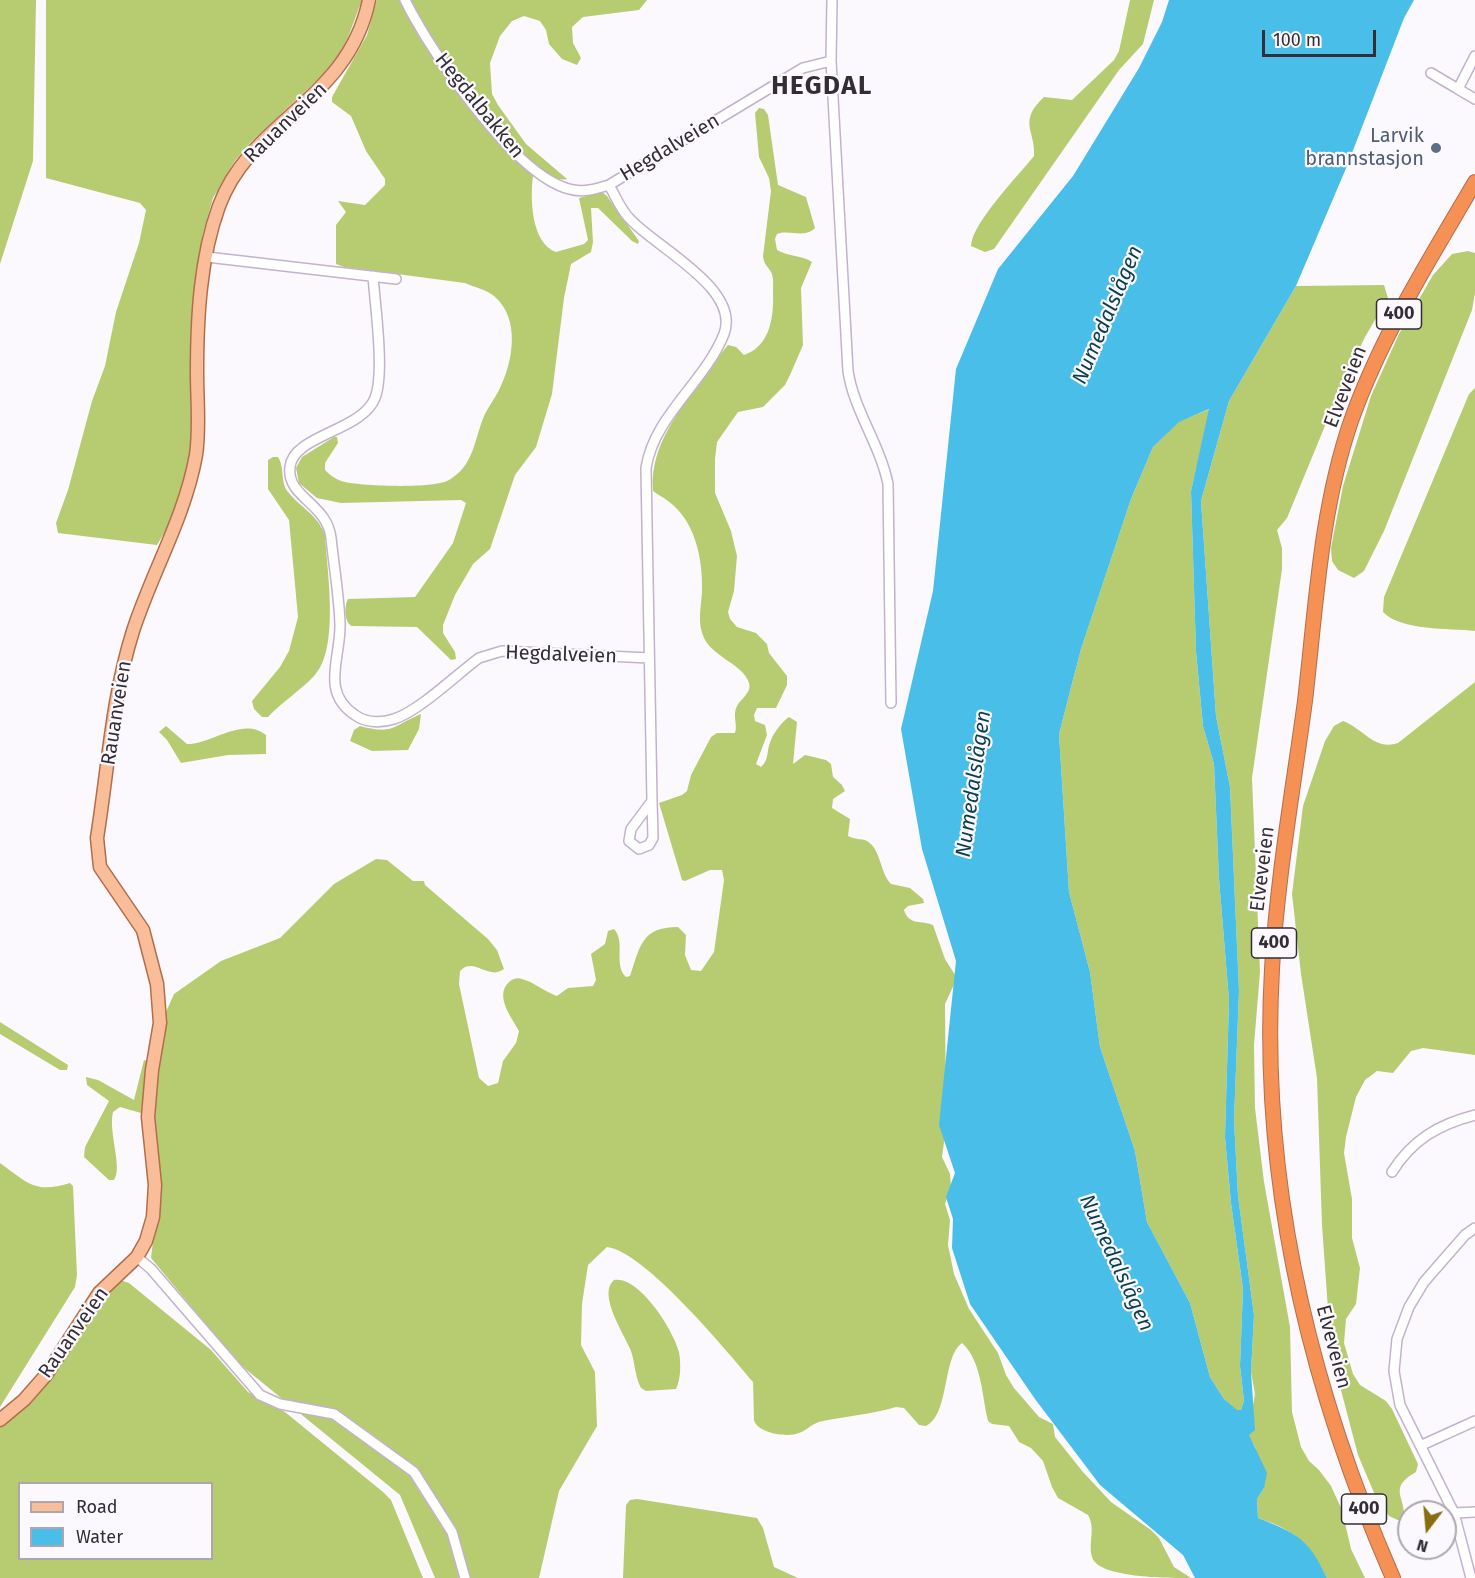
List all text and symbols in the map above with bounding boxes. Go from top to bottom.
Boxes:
scale bar [1265,18,1379,56]
text: 100 m [1273,29,1321,51]
street label: Hegdalbakken [429,48,529,164]
district label: HEGDAL [771,71,873,103]
street label: Rauanveien [240,78,332,168]
street label: Hegdalveien [616,109,724,187]
place label: Larvik brannstasjon [1305,124,1424,171]
marker: Larvik brannstasjon [1429,141,1443,155]
water label: Numedalslågen [1067,242,1149,388]
road number: 400 [1376,299,1422,329]
street label: Elveveien [1319,343,1373,431]
street label: Hegdalveien [505,641,617,669]
street label: Rauanveien [97,659,137,767]
water label: Numedalslågen [951,709,997,859]
street label: Elveveien [1246,825,1280,913]
road number: 400 [1252,928,1296,958]
water label: Numedalslågen [1073,1191,1159,1335]
street label: Rauanveien [34,1283,114,1383]
street label: Elveveien [1310,1302,1356,1392]
legend [18,1482,213,1560]
road number: 400 [1342,1494,1386,1524]
text: Road [76,1496,118,1518]
north arrow [1397,1500,1457,1560]
text: Water [76,1526,123,1548]
text: N [1415,1535,1430,1556]

